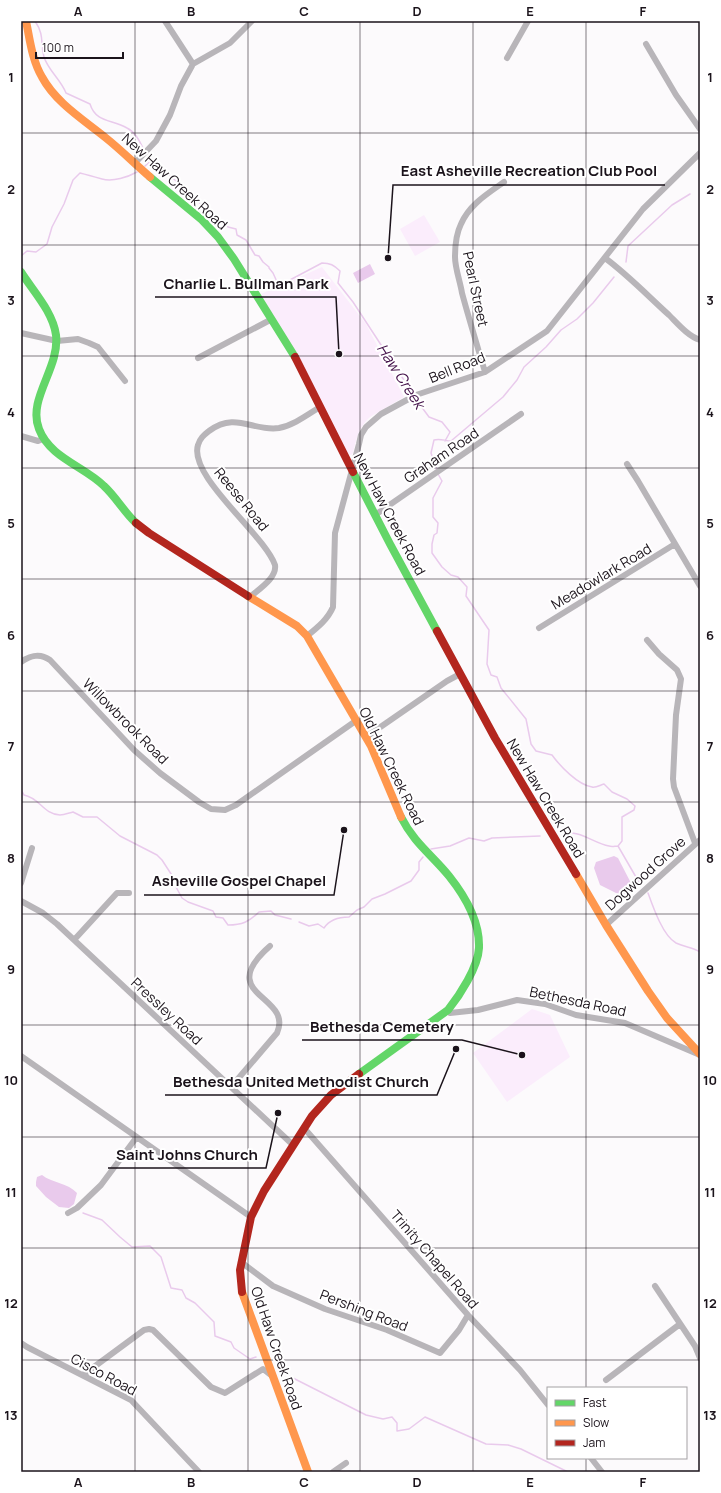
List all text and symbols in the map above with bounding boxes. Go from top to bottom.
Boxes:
text: A [74,2,83,20]
text: B [187,2,195,20]
text: C [299,2,309,20]
text: D [412,2,422,20]
text: E [526,2,534,20]
text: F [640,2,647,20]
scale bar [36,34,123,60]
text: 100 m [42,39,74,56]
text: 1 [8,68,14,86]
text: 1 [707,68,713,86]
street label: New Haw Creek Road [118,128,232,234]
callout: East Asheville Recreation Club Pool [393,158,665,185]
text: East Asheville Recreation Club Pool [401,160,657,181]
text: 2 [7,180,15,198]
text: 2 [706,180,714,198]
street label: Pearl Street [459,250,493,329]
callout: Charlie L. Bullman Park [155,270,336,297]
text: Charlie L. Bullman Park [164,273,329,294]
text: 3 [7,291,15,309]
text: 3 [706,291,714,309]
water label: Haw Creek [372,339,431,415]
street label: Bell Road [426,347,488,387]
text: 4 [7,403,15,421]
text: 4 [706,403,714,421]
street label: Graham Road [400,423,482,487]
street label: New Haw Creek Road [350,450,430,578]
street label: Reese Road [210,463,274,535]
text: 5 [7,514,15,532]
text: 5 [706,514,714,532]
street label: Meadowlark Road [547,539,655,613]
text: 6 [7,626,15,644]
text: 6 [706,626,714,644]
street label: Willowbrook Road [79,674,173,768]
street label: Old Haw Creek Road [355,704,429,828]
street label: New Haw Creek Road [503,735,589,861]
text: 7 [8,737,15,755]
text: 7 [707,737,714,755]
street label: Dogwood Grove [601,832,689,914]
text: 8 [7,849,15,867]
text: 8 [706,849,714,867]
callout: Asheville Gospel Chapel [144,868,334,895]
text: Asheville Gospel Chapel [152,870,326,891]
text: 9 [7,960,15,978]
text: 9 [706,960,714,978]
street label: Pressley Road [127,973,207,1049]
street label: Bethesda Road [528,981,628,1021]
callout: Bethesda Cemetery [302,1013,462,1040]
text: Bethesda Cemetery [310,1016,455,1037]
callout: Bethesda United Methodist Church [165,1068,437,1095]
text: 10 [4,1071,18,1089]
text: Bethesda United Methodist Church [173,1071,429,1092]
text: 10 [703,1071,717,1089]
callout: Saint Johns Church [108,1141,266,1168]
text: Saint Johns Church [116,1144,258,1165]
text: 11 [5,1183,17,1201]
text: 11 [704,1183,716,1201]
street label: Trinity Chapel Road [387,1206,483,1312]
street label: Old Haw Creek Road [247,1284,307,1412]
street label: Pershing Road [317,1284,411,1336]
text: 12 [4,1294,18,1312]
text: 12 [703,1294,717,1312]
street label: Cisco Road [68,1349,140,1399]
legend [547,1387,687,1459]
text: Fast [583,1394,607,1411]
text: 13 [4,1406,18,1424]
text: 13 [703,1406,717,1424]
text: Slow [583,1414,609,1431]
text: Jam [583,1434,605,1451]
text: A [74,1473,83,1491]
text: B [187,1473,195,1491]
text: C [299,1473,309,1491]
text: D [412,1473,422,1491]
text: E [526,1473,534,1491]
text: F [640,1473,647,1491]

